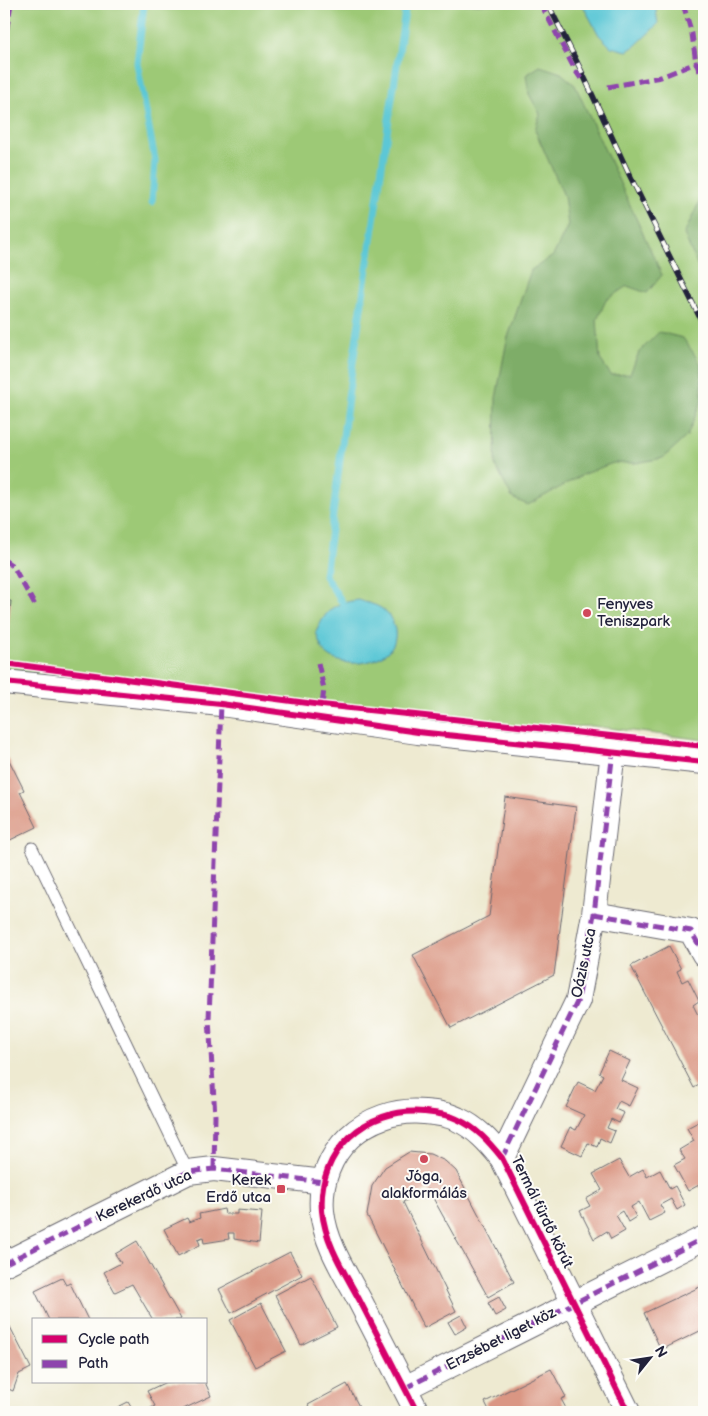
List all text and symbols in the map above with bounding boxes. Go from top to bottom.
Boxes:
place label: Fenyves Teniszpark [597,595,671,631]
marker: Fenyves Teniszpark [581,607,593,619]
street label: Oázis utca [567,926,601,1000]
marker: Jóga, alakformálás [418,1153,430,1165]
street label: Termál fürdő körút [507,1153,578,1272]
street label: Kerekerdő utca [93,1166,195,1226]
place label: Jóga, alakformálás [381,1167,467,1203]
place label: Kerek Erdő utca [206,1171,272,1207]
marker: Kerek Erdő utca [275,1183,287,1195]
street label: Erzsébet liget köz [443,1303,560,1375]
legend [32,1318,208,1384]
text: Cycle path [78,1330,149,1349]
north arrow [626,1334,676,1384]
text: N [651,1343,671,1361]
text: Path [78,1354,108,1373]

